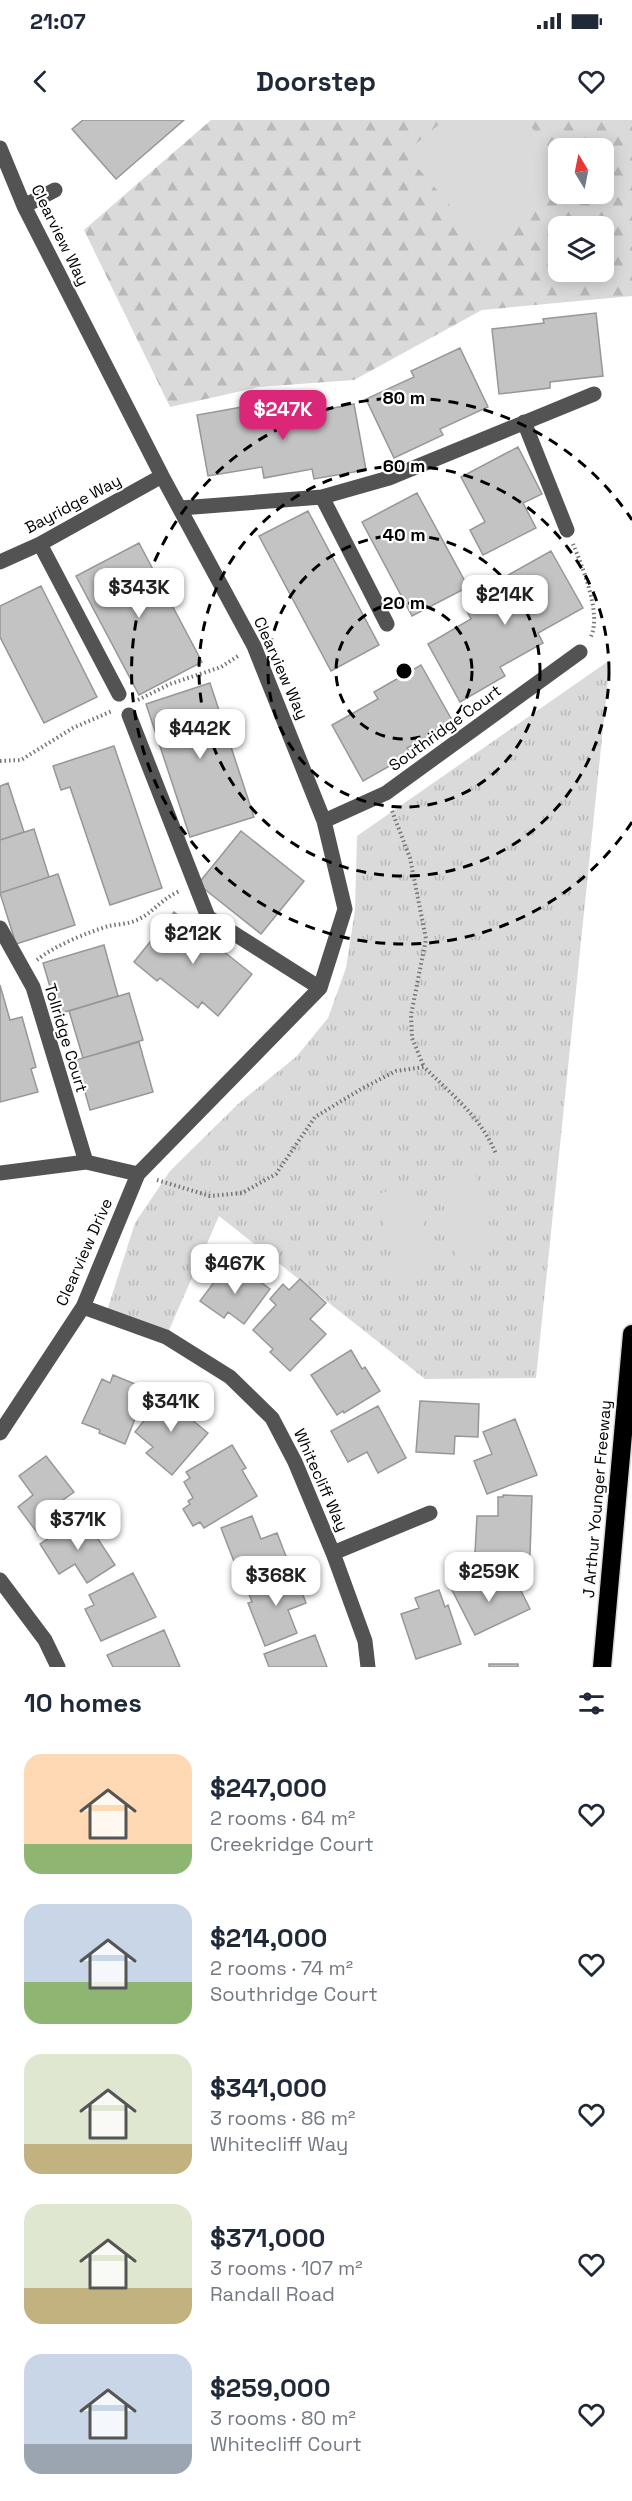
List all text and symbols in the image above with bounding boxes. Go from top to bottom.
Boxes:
text: 21:07 [30,7,86,35]
text: Doorstep [256,64,376,99]
icon: back [24,65,57,98]
icon: heart [575,65,608,98]
north arrow [548,138,614,204]
map controls [548,138,614,282]
street label: Clearview Way [26,181,94,289]
button: layers [548,216,614,282]
text: 80 m [383,386,425,409]
pin: $247K [241,390,325,441]
text: $247K [253,396,313,422]
text: 60 m [383,454,425,477]
street label: Bayridge Way [21,470,125,538]
text: 40 m [382,523,426,546]
pin: $343K [97,568,181,619]
text: $343K [108,574,170,600]
pin: $214K [463,575,547,626]
text: $214K [476,581,534,607]
text: 20 m [383,591,425,614]
street label: Clearview Way [249,613,313,723]
centre of rings [394,661,414,681]
street label: Southridge Court [385,680,505,776]
pin: $442K [158,709,242,760]
text: $442K [169,715,231,741]
pin: $212K [151,914,235,965]
text: $212K [164,920,222,946]
street label: Tollridge Court [39,981,93,1095]
street label: Clearview Drive [51,1195,117,1309]
pin: $467K [193,1244,277,1295]
text: $467K [205,1250,265,1276]
pin: $341K [129,1382,213,1433]
text: $341K [142,1388,200,1414]
street label: J Arthur Younger Freeway [578,1399,616,1599]
street label: Whitecliff Way [289,1425,353,1535]
pin: $371K [36,1500,120,1551]
text: $371K [50,1506,106,1532]
pin: $259K [447,1552,531,1603]
pin: $368K [234,1556,318,1607]
text: $259K [459,1558,519,1584]
text: $368K [245,1562,307,1588]
text: 10 homes [24,1686,142,1720]
icon: filters [575,1687,608,1720]
text: $247,000 [210,1771,327,1805]
icon: home [72,1778,144,1850]
icon: heart [575,1798,608,1831]
text: 2 rooms · 64 m² [210,1805,355,1831]
text: Creekridge Court [210,1831,374,1857]
text: $214,000 [210,1921,327,1955]
icon: home [72,1928,144,2000]
icon: heart [575,1948,608,1981]
text: 2 rooms · 74 m² [210,1955,353,1981]
text: Southridge Court [210,1981,378,2007]
text: $341,000 [210,2071,327,2105]
icon: home [72,2078,144,2150]
icon: heart [575,2098,608,2131]
text: 3 rooms · 86 m² [210,2105,355,2131]
text: Whitecliff Way [210,2131,348,2157]
text: $371,000 [210,2221,325,2255]
icon: home [72,2228,144,2300]
icon: heart [575,2248,608,2281]
text: 3 rooms · 107 m² [210,2255,363,2281]
text: Randall Road [210,2281,335,2307]
text: $259,000 [210,2371,330,2405]
icon: home [72,2378,144,2450]
icon: heart [575,2398,608,2431]
text: 3 rooms · 80 m² [210,2405,356,2431]
text: Whitecliff Court [210,2431,362,2457]

